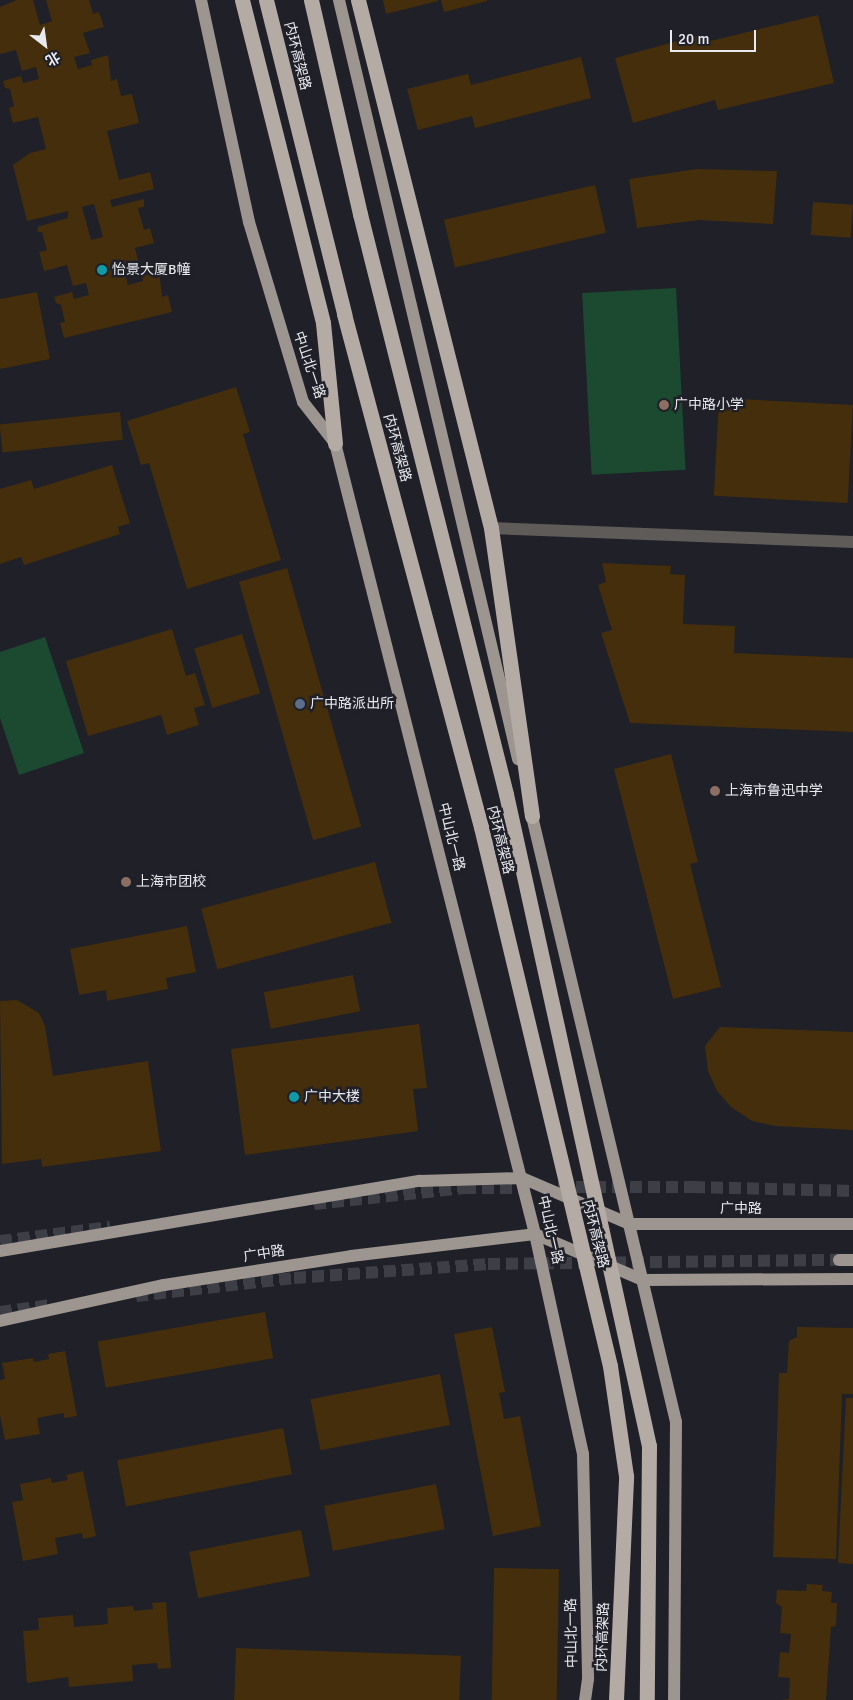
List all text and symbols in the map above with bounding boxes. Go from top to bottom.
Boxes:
north arrow [20,20,70,70]
street label: 内环高架路 [280,20,314,92]
scale bar [673,20,759,52]
text: 20 m [678,30,709,48]
text: 北 [42,48,63,69]
place label: 怡景大厦B幢 [112,262,190,278]
marker: 怡景大厦B幢 [96,264,108,276]
street label: 中山北一路 [290,329,328,401]
place label: 广中路小学 [674,397,744,413]
marker: 广中路小学 [658,399,670,411]
street label: 内环高架路 [380,412,414,484]
place label: 广中路派出所 [310,696,394,712]
marker: 广中路派出所 [294,698,306,710]
place label: 上海市鲁迅中学 [725,783,823,799]
marker: 上海市鲁迅中学 [709,785,721,797]
street label: 中山北一路 [434,801,468,873]
street label: 内环高架路 [483,804,517,876]
place label: 上海市团校 [136,874,206,890]
marker: 上海市团校 [120,876,132,888]
place label: 广中大楼 [304,1089,360,1105]
marker: 广中大楼 [288,1091,300,1103]
street label: 中山北一路 [534,1194,566,1266]
street label: 内环高架路 [578,1198,612,1270]
street label: 广中路 [720,1201,762,1217]
street label: 广中路 [242,1242,286,1266]
street label: 中山北一路 [563,1598,581,1668]
street label: 内环高架路 [593,1602,613,1672]

